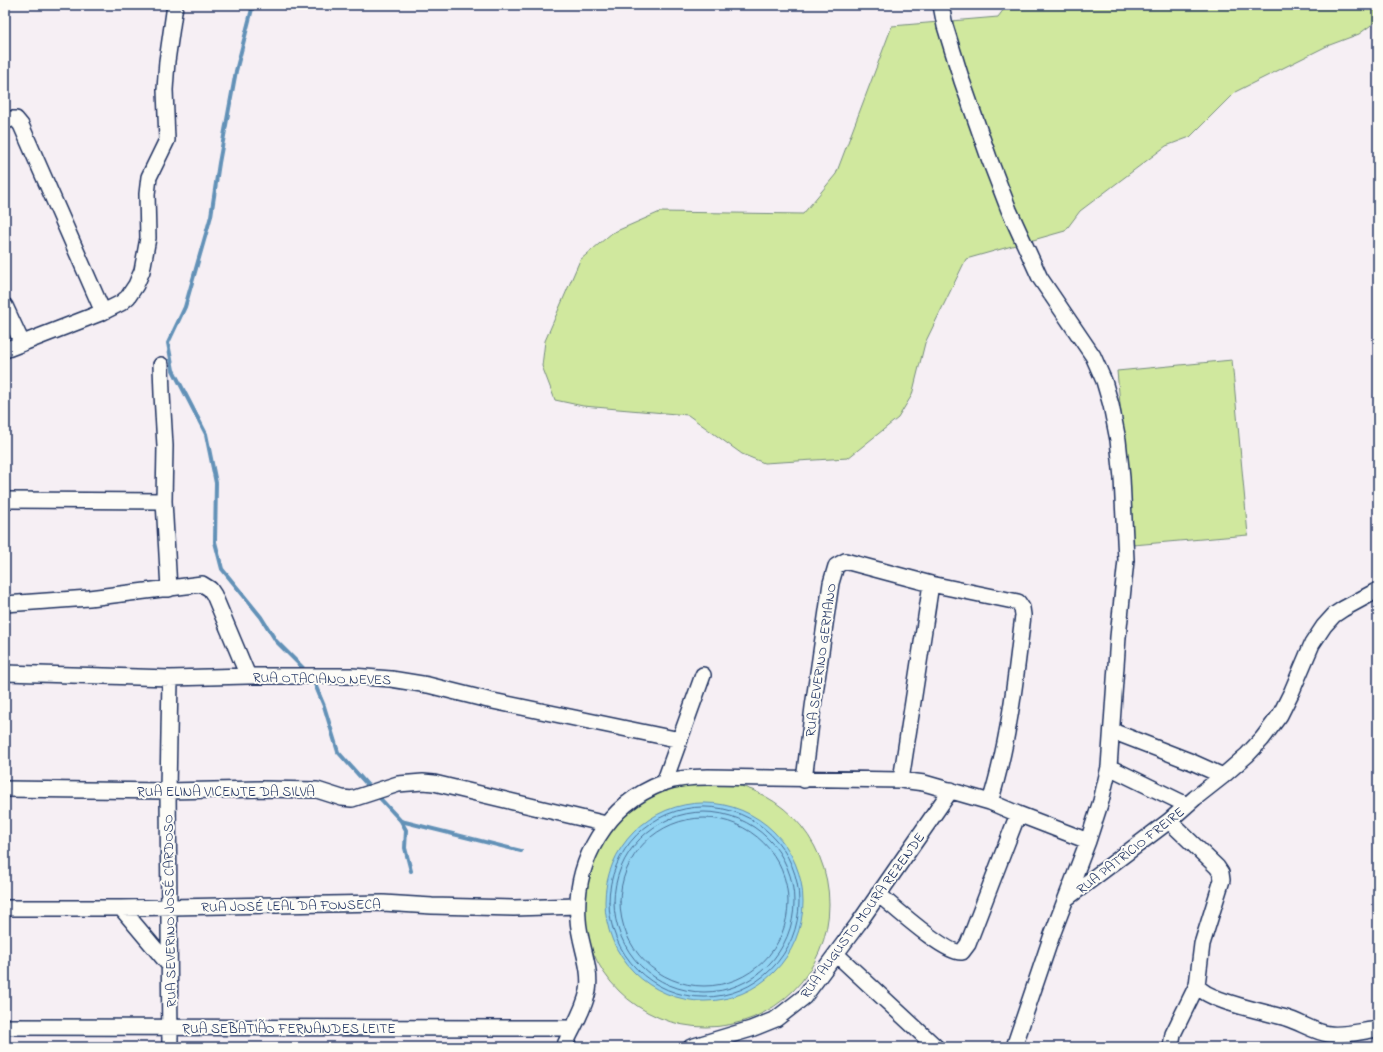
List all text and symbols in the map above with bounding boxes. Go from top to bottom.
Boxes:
street label: RUA SEVERINO GERMANO [800,582,843,739]
street label: RUA OTACIANO NEVES [253,668,391,691]
street label: RUA ELINA VICENTE DA SILVA [137,782,315,803]
street label: RUA PATRÍCIO FREIRE [1072,802,1189,900]
street label: RUA SEVERINO JOSÉ CARDOSO [158,814,183,1008]
street label: RUA AUGUSTO MOURA REZENDE [796,828,931,1003]
street label: RUA JOSÉ LEAL DA FONSECA [201,894,381,919]
street label: RUA SEBATIÃO FERNANDES LEITE [182,1019,396,1040]

